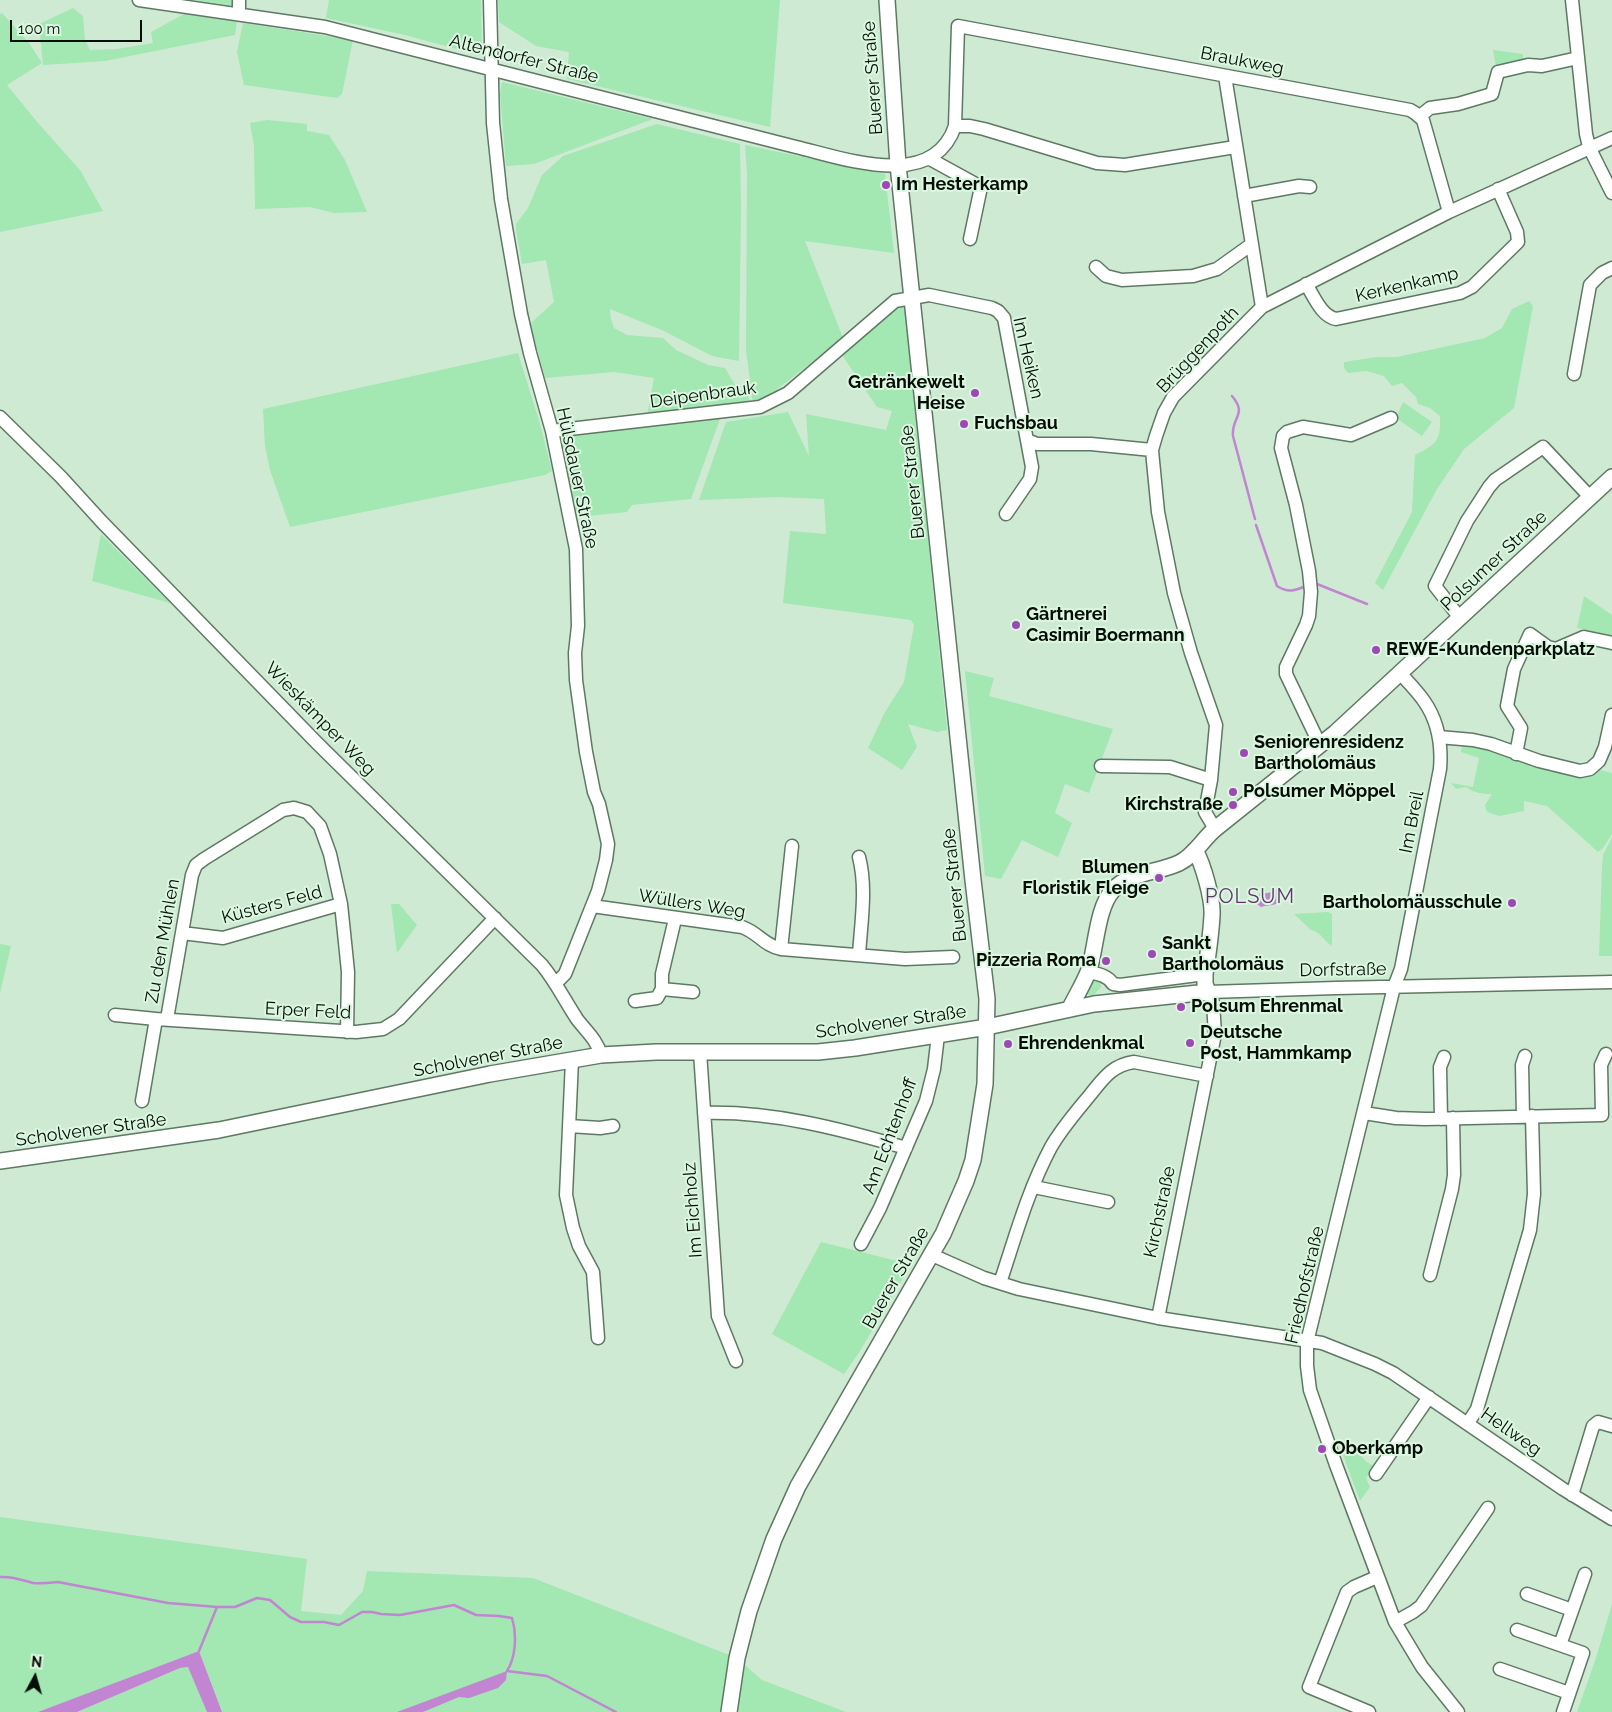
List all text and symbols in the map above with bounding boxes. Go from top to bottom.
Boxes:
scale bar [12,10,145,42]
text: 100 m [18,20,60,38]
street label: Buerer Straße [858,20,888,136]
street label: Altendorfer Straße [447,30,601,88]
street label: Braukweg [1199,42,1285,80]
place label: Im Hesterkamp [896,174,1028,196]
marker: Im Hesterkamp [880,179,892,191]
street label: Kerkenkamp [1353,263,1461,307]
street label: Brüggenpoth [1152,302,1244,398]
street label: Im Heiken [1008,315,1048,401]
place label: Getränkewelt Heise [848,372,965,414]
street label: Deipenbrauk [649,377,757,413]
marker: Getränkewelt Heise [969,387,981,399]
street label: Hülsdauer Straße [551,405,603,551]
place label: Fuchsbau [974,413,1058,435]
marker: Fuchsbau [958,418,970,430]
street label: Buerer Straße [896,424,930,540]
street label: Polsumer Straße [1436,506,1552,616]
place label: Gärtnerei Casimir Boermann [1026,604,1185,646]
marker: Gärtnerei Casimir Boermann [1010,619,1022,631]
place label: REWE-Kundenparkplatz [1386,639,1595,661]
marker: REWE-Kundenparkplatz [1370,644,1382,656]
street label: Wieskämper Weg [260,658,380,780]
place label: Seniorenresidenz Bartholomäus [1254,732,1404,774]
marker: Seniorenresidenz Bartholomäus [1238,747,1250,759]
place label: Polsumer Möppel [1243,781,1395,803]
marker: Polsumer Möppel [1227,786,1239,798]
street label: Im Breil [1395,789,1429,855]
place label: Kirchstraße [1125,794,1223,816]
marker: Kirchstraße [1227,799,1239,811]
street label: Buerer Straße [938,827,972,943]
place label: Blumen Floristik Fleige [1022,857,1149,900]
marker: Blumen Floristik Fleige [1153,872,1165,884]
street label: Zu den Mühlen [141,877,185,1005]
street label: Küsters Feld [219,881,325,929]
street label: Wüllers Weg [637,885,747,923]
district label: POLSUM [1204,885,1296,909]
place label: Bartholomäusschule [1323,892,1502,914]
marker: Bartholomäusschule [1506,897,1518,909]
place label: Sankt Bartholomäus [1162,933,1284,976]
marker: Sankt Bartholomäus [1146,948,1158,960]
place label: Pizzeria Roma [976,950,1096,972]
marker: Pizzeria Roma [1100,955,1112,967]
street label: Dorfstraße [1299,958,1387,982]
place label: Polsum Ehrenmal [1191,996,1343,1018]
street label: Erper Feld [264,998,352,1024]
street label: Scholvener Straße [814,1001,968,1043]
marker: Polsum Ehrenmal [1175,1001,1187,1013]
place label: Deutsche Post, Hammkamp [1200,1022,1352,1064]
street label: Scholvener Straße [411,1032,565,1082]
place label: Ehrendenkmal [1018,1033,1144,1055]
marker: Deutsche Post, Hammkamp [1184,1037,1196,1049]
marker: Ehrendenkmal [1002,1038,1014,1050]
street label: Am Echtenhoff [858,1075,922,1197]
street label: Scholvener Straße [14,1109,168,1151]
street label: Im Eichholz [679,1161,707,1259]
street label: Kirchstraße [1140,1164,1180,1260]
street label: Buerer Straße [858,1223,934,1333]
street label: Friedhofstraße [1281,1224,1329,1346]
street label: Hellweg [1476,1403,1546,1461]
place label: Oberkamp [1332,1438,1423,1460]
marker: Oberkamp [1316,1443,1328,1455]
north arrow [10,1652,60,1702]
text: N [30,1654,43,1671]

